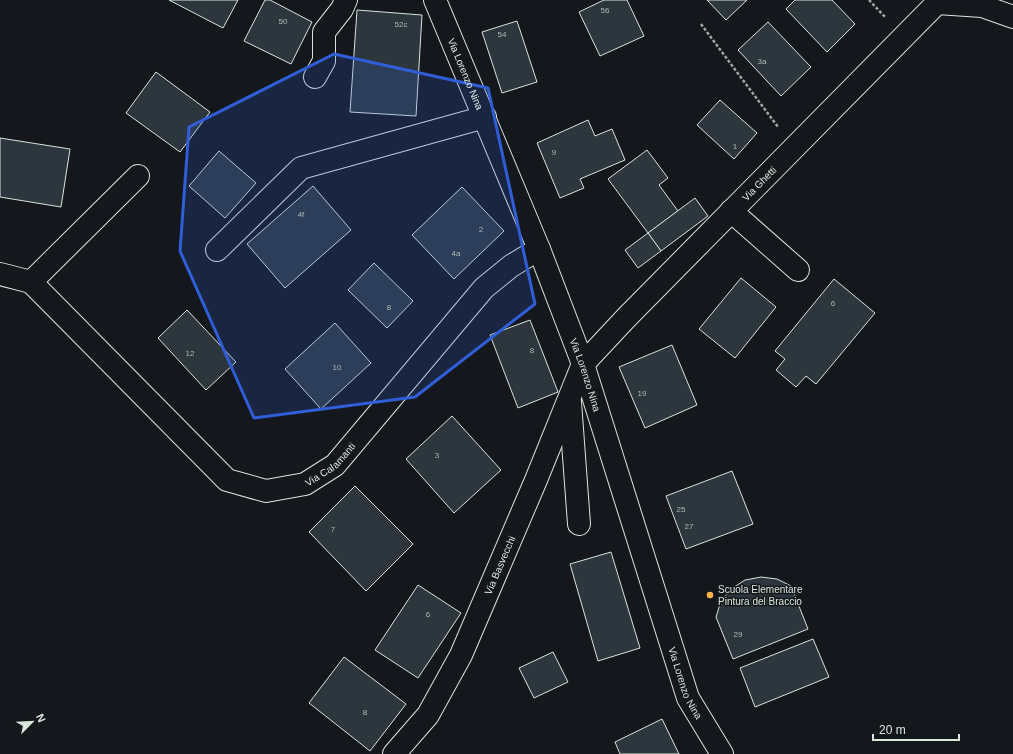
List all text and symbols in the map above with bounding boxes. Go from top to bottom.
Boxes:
house number: 56 [601,6,610,15]
house number: 50 [279,17,288,26]
house number: 52c [395,20,407,29]
house number: 54 [498,30,507,39]
street label: Via Lorenzo Nina [446,36,486,112]
house number: 3a [758,57,767,66]
house number: 1 [733,142,738,151]
house number: 9 [552,148,557,157]
street label: Via Ghetti [740,164,778,203]
house number: 4f [298,210,305,219]
house number: 2 [479,225,484,234]
house number: 4a [452,249,461,258]
house number: 6 [831,299,836,308]
house number: 8 [387,303,392,312]
street label: Via Lorenzo Nina [568,337,603,413]
house number: 8 [530,346,535,355]
house number: 12 [186,349,195,358]
house number: 10 [333,363,342,372]
house number: 19 [638,389,647,398]
street label: Via Calamanti [303,440,357,488]
house number: 3 [435,451,440,460]
house number: 25 [677,505,686,514]
house number: 27 [685,522,694,531]
house number: 7 [331,525,336,534]
street label: Via Basvecchi [482,534,517,596]
place label: Scuola Elementare Pintura del Braccio [718,584,803,607]
marker: Scuola Elementare Pintura del Braccio [705,590,715,600]
house number: 6 [426,610,431,619]
house number: 29 [734,630,743,639]
street label: Via Lorenzo Nina [667,645,705,721]
north arrow [12,702,52,742]
house number: 8 [363,708,368,717]
text: N [34,712,48,724]
scale bar [873,716,959,742]
text: 20 m [879,723,906,737]

